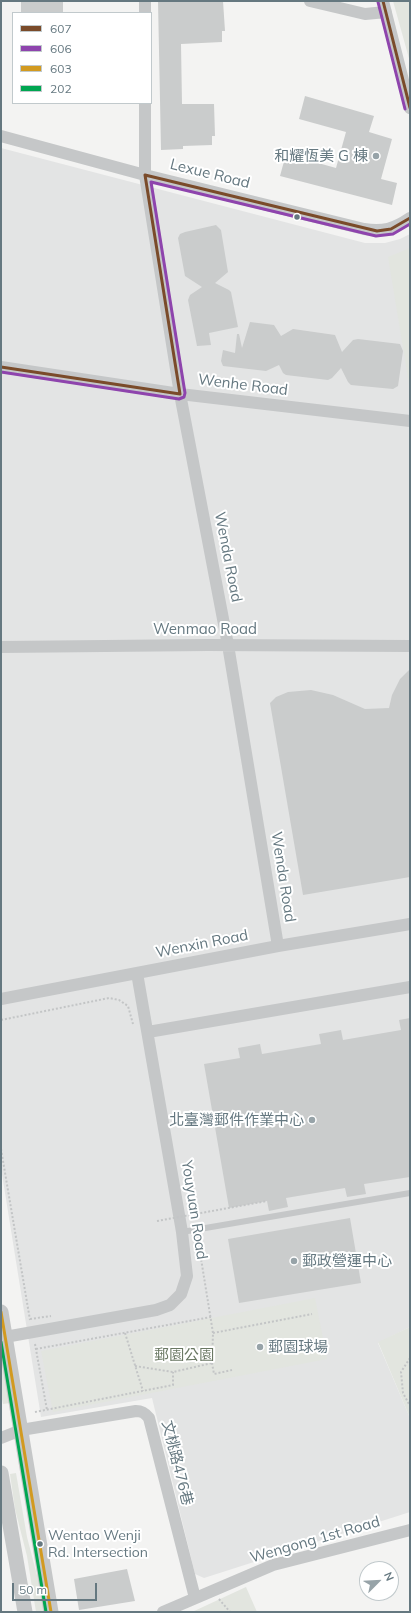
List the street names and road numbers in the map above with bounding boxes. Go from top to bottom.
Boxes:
street label: Lexue Road [168,155,252,193]
street label: Wenhe Road [197,371,289,399]
street label: Wenda Road [210,510,246,604]
street label: Wenmao Road [153,620,257,638]
street label: Wenda Road [267,830,299,924]
street label: Wenxin Road [154,926,250,962]
street label: Youyuan Road [177,1159,211,1261]
street label: 文桃路476巷 [158,1419,196,1507]
street label: Wengong 1st Road [248,1513,382,1567]

